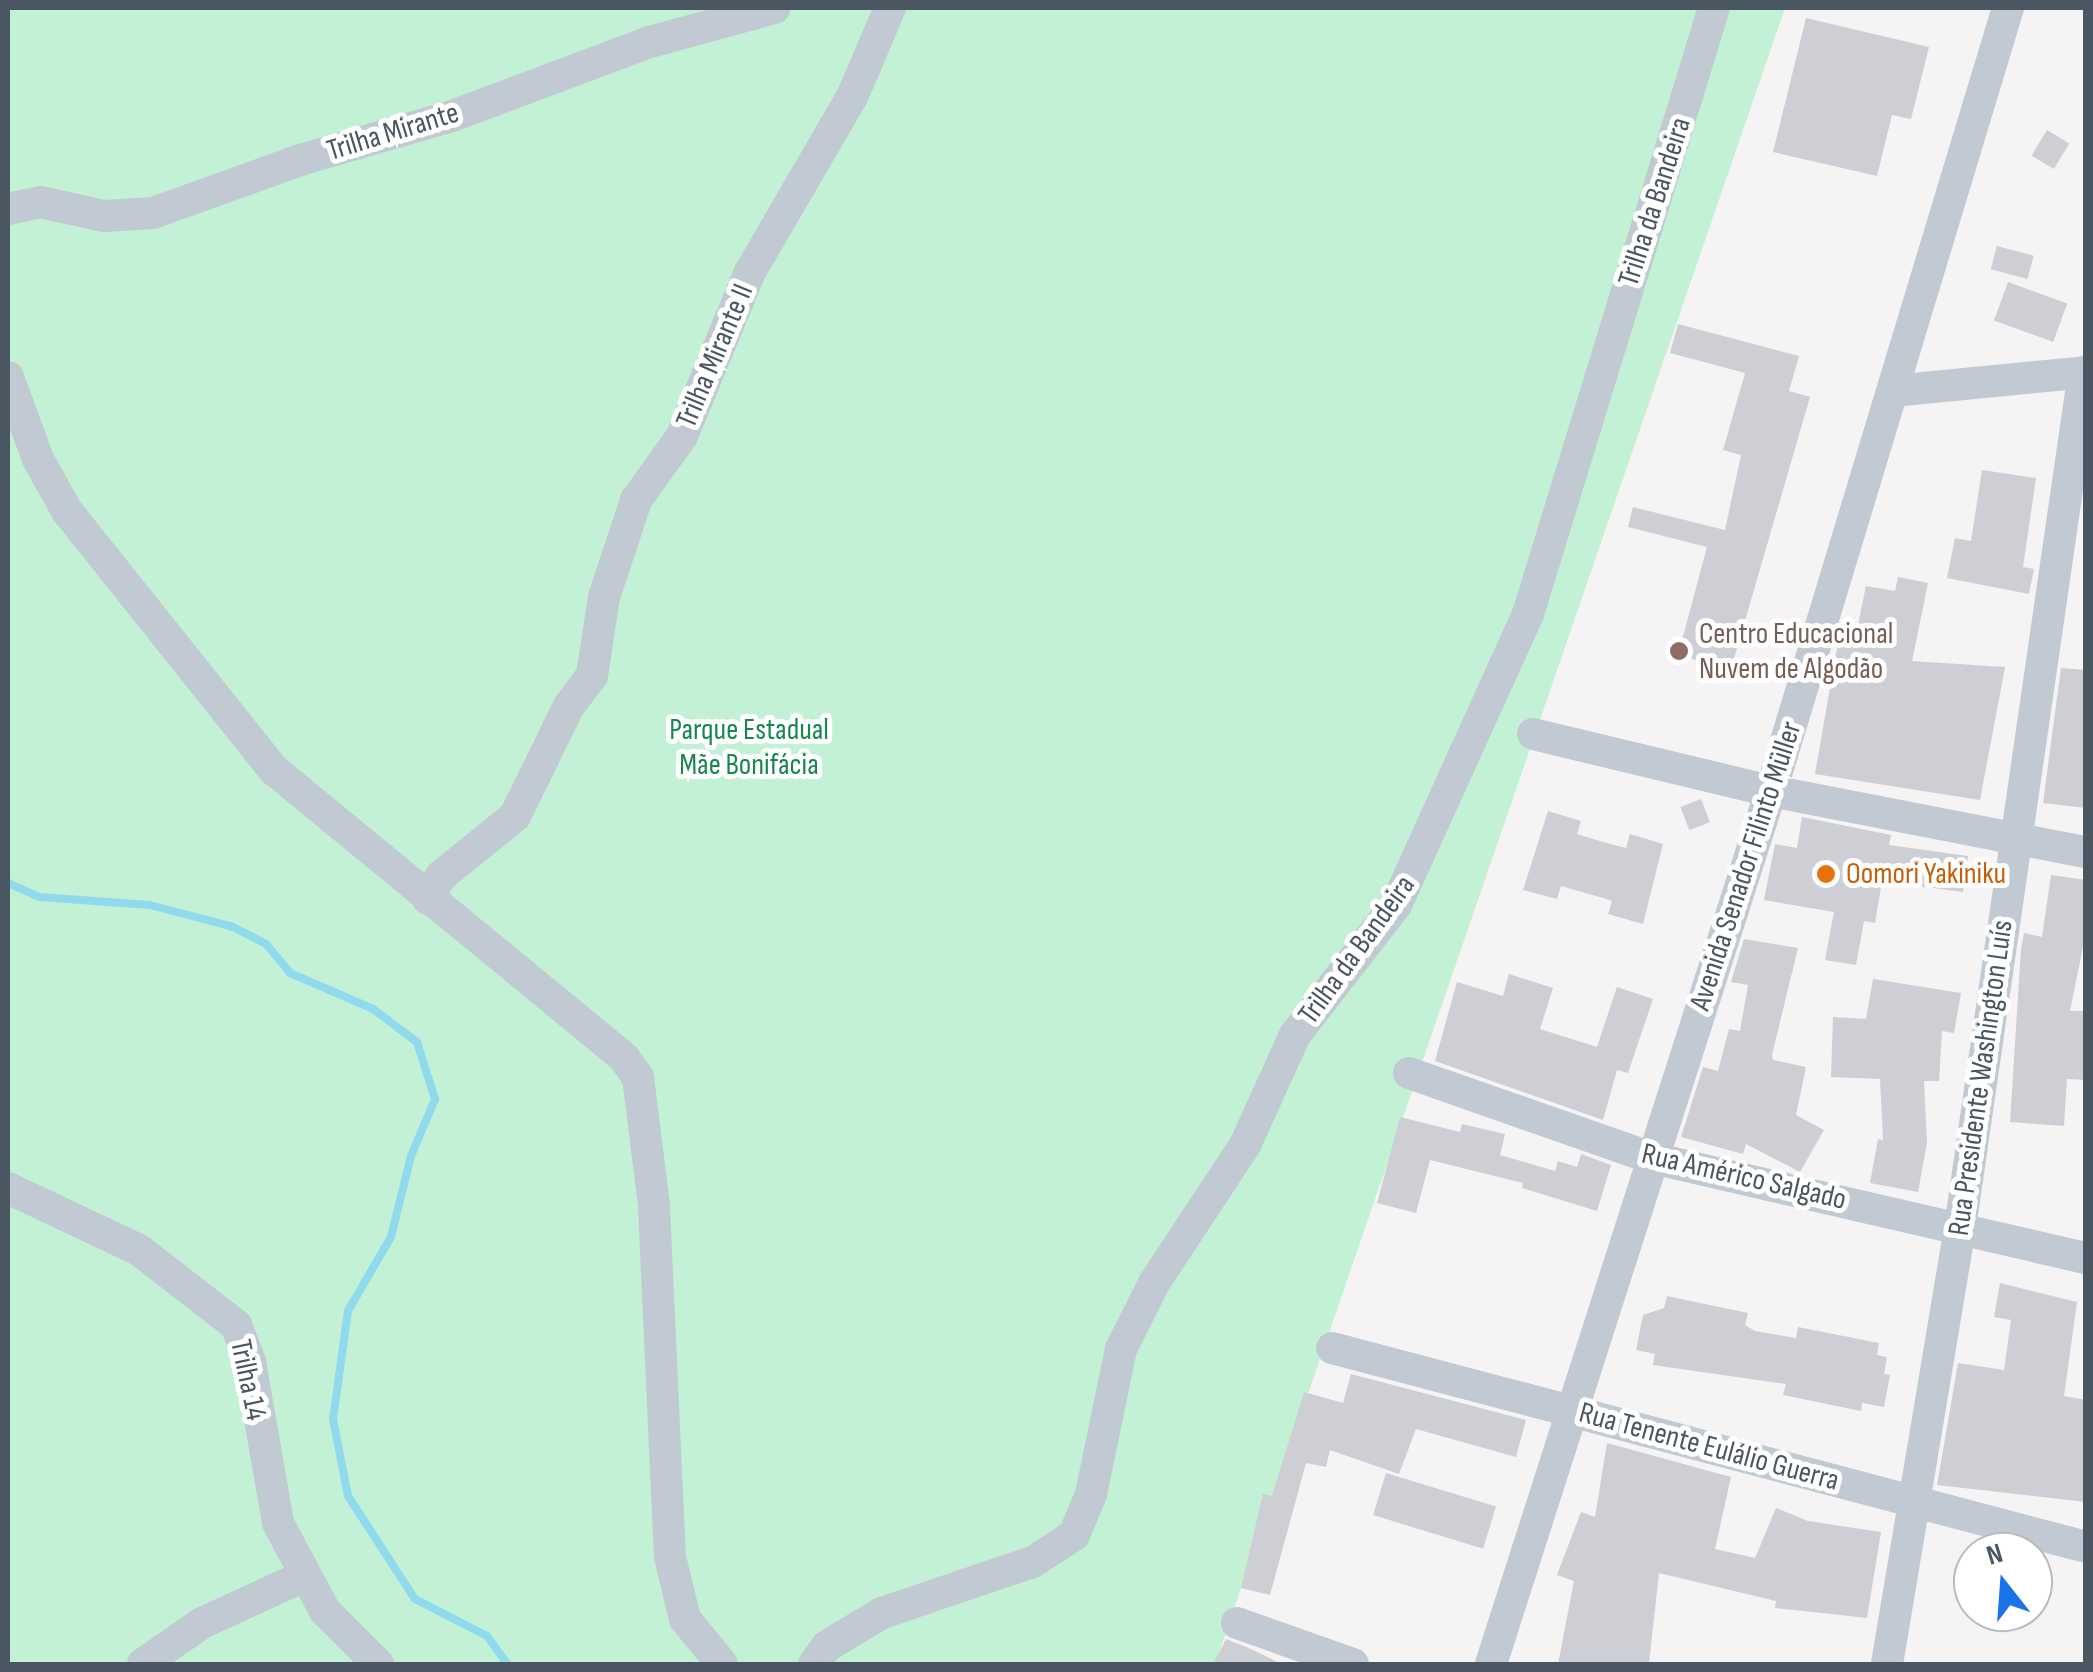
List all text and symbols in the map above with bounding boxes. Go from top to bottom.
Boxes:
street label: Trilha Mirante [323,95,463,169]
street label: Trilha da Bandeira [1611,113,1699,291]
street label: Trilha Mirante II [669,279,761,433]
place label: Centro Educacional Nuvem de Algodão [1699,616,1893,686]
marker: Centro Educacional Nuvem de Algodão [1668,640,1690,662]
park label: Parque Estadual Mãe Bonifácia [669,712,829,782]
street label: Avenida Senador Filinto Müller [1682,717,1810,1015]
place label: Oomori Yakiniku [1846,856,2006,892]
marker: Oomori Yakiniku [1815,863,1837,885]
street label: Trilha da Bandeira [1291,868,1423,1032]
street label: Rua Presidente Washington Luís [1941,918,2021,1238]
street label: Rua Américo Salgado [1638,1136,1850,1218]
street label: Trilha 14 [222,1336,274,1424]
street label: Rua Tenente Eulálio Guerra [1575,1395,1843,1499]
north arrow [1953,1532,2053,1632]
text: N [1983,1537,2007,1573]

